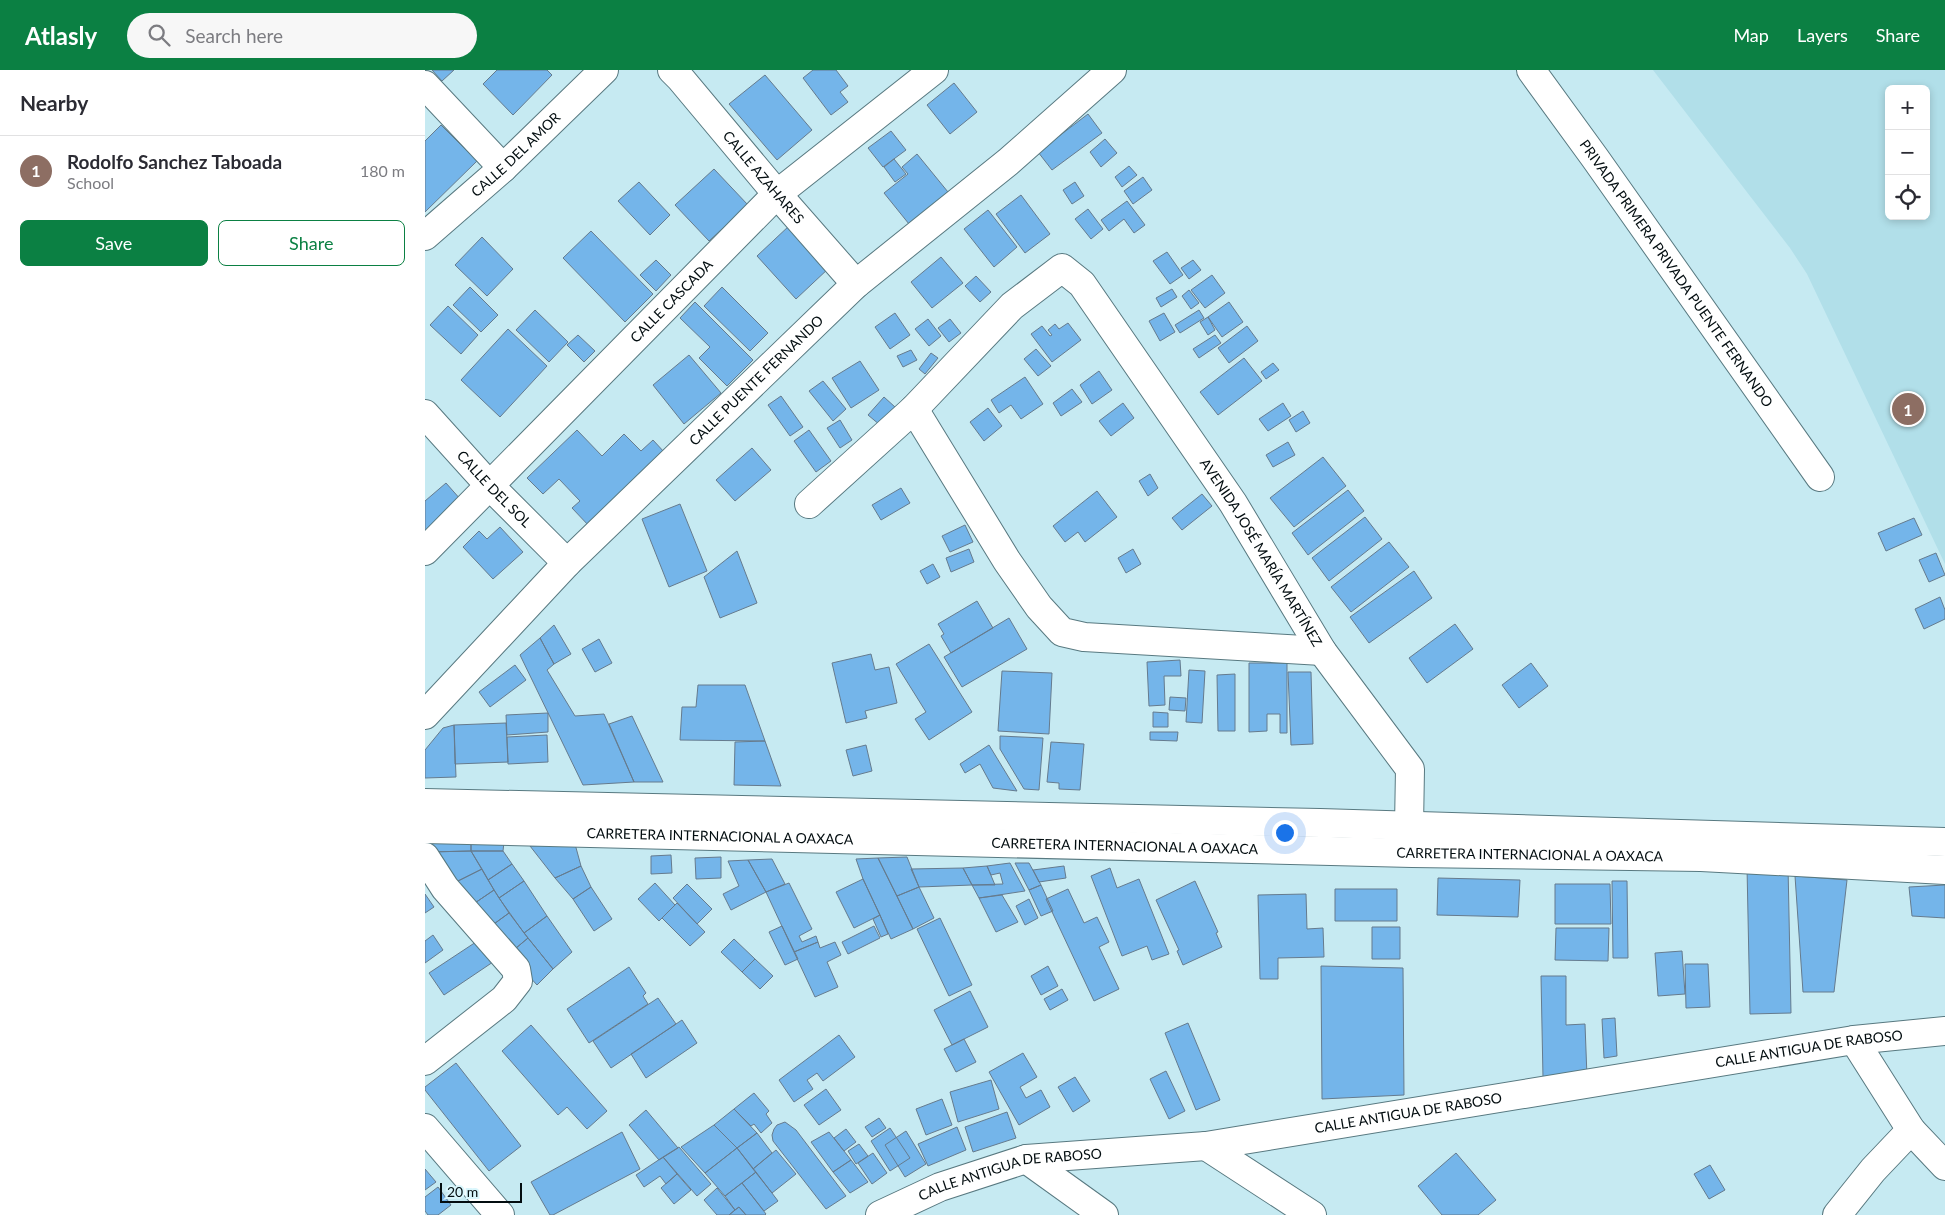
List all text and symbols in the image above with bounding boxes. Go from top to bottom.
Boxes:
search box [127,13,477,58]
text: Atlasly [25,21,97,50]
icon: search [145,21,173,49]
text: Search here [185,24,283,47]
text: Map [1733,24,1769,46]
text: Layers [1797,24,1848,46]
text: Share [1876,24,1920,46]
map controls [1885,85,1930,220]
button: + [1885,85,1930,130]
text: Nearby [20,90,88,115]
street label: CALLE DEL AMOR [467,108,564,200]
street label: CALLE AZAHARES [720,127,808,227]
button: − [1885,130,1930,175]
street label: PRIVADA PRIMERA PRIVADA PUENTE FERNANDO [1576,136,1777,410]
text: Rodolfo Sanchez Taboada [67,150,282,173]
text: 1 [31,161,41,180]
text: 180 m [360,161,405,180]
text: School [67,173,114,192]
button: locate [1885,175,1930,220]
button: Save [20,220,208,266]
button: Share [218,220,405,266]
street label: CALLE CASCADA [626,255,716,346]
street label: CALLE PUENTE FERNANDO [685,311,827,449]
pin: 1 [1892,390,1924,428]
street label: CALLE DEL SOL [454,447,535,531]
street label: AVENIDA JOSÉ MARÍA MARTÍNEZ [1197,455,1326,649]
your location [1272,820,1298,846]
street label: CARRETERA INTERNACIONAL A OAXACA [586,824,854,847]
street label: CARRETERA INTERNACIONAL A OAXACA [991,834,1259,857]
street label: CARRETERA INTERNACIONAL A OAXACA [1396,844,1664,864]
street label: CALLE ANTIGUA DE RABOSO [1714,1026,1904,1071]
street label: CALLE ANTIGUA DE RABOSO [1313,1089,1503,1136]
street label: CALLE ANTIGUA DE RABOSO [915,1145,1102,1204]
scale bar [440,1180,523,1203]
text: 20 m [447,1183,478,1200]

